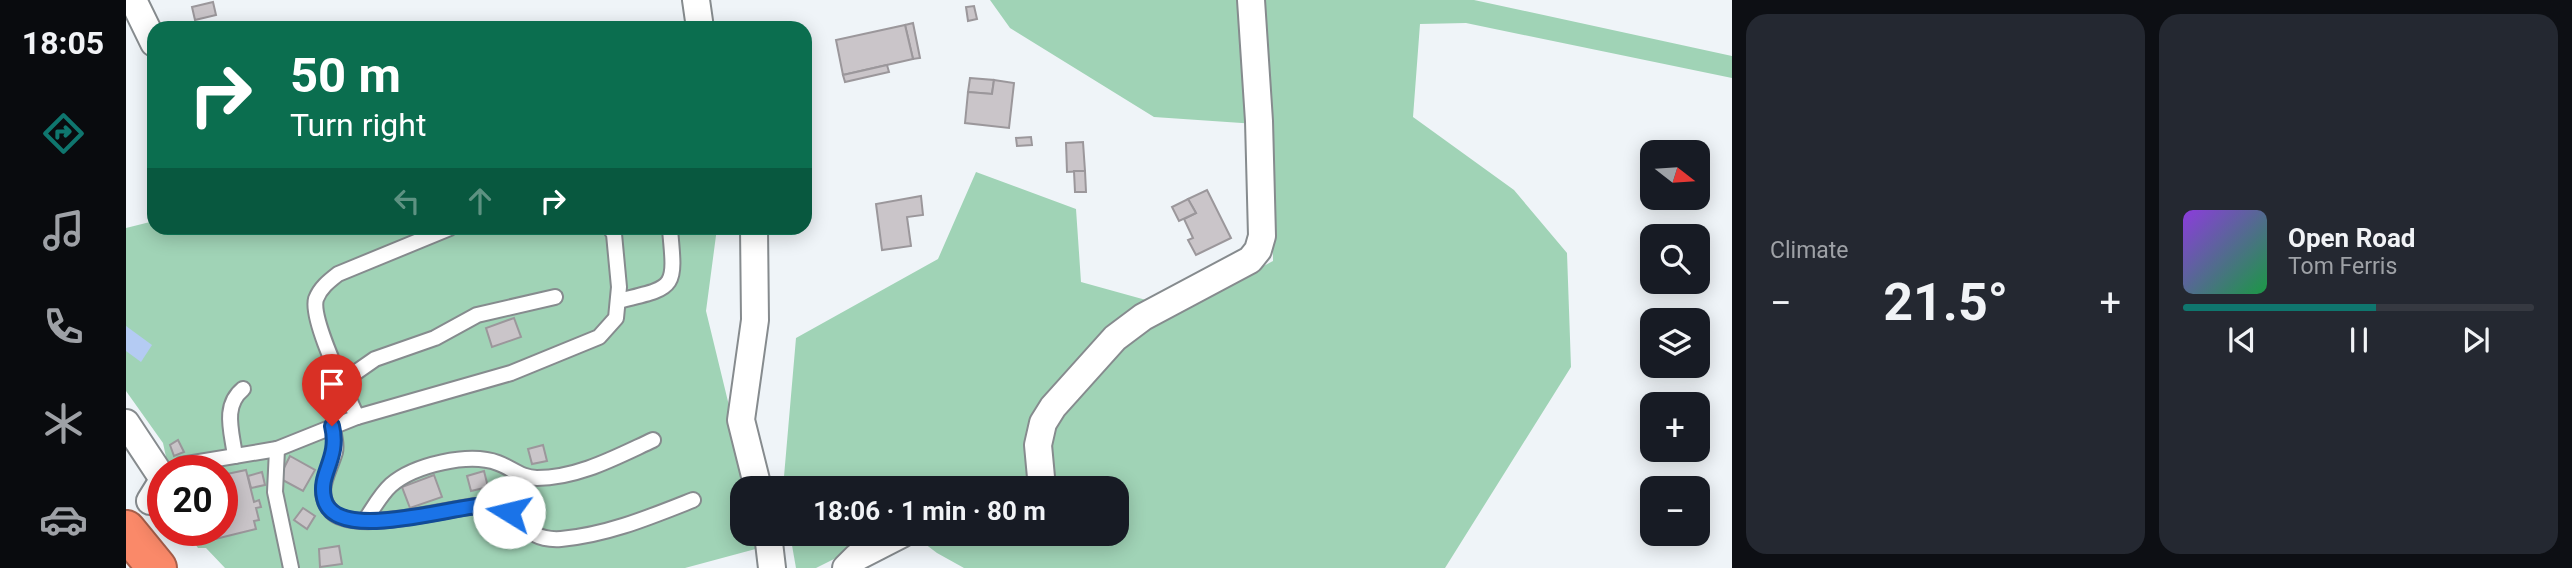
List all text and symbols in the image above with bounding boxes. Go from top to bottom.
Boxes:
text: 18:05 [22,24,104,62]
text: 50 m [290,47,401,104]
icon: right [175,49,266,140]
text: Turn right [290,106,426,144]
icon: directions [39,109,88,158]
north arrow [1640,140,1710,210]
map controls [1640,140,1710,546]
icon: left [388,182,426,220]
icon: ahead [461,182,499,220]
icon: right [534,182,572,220]
icon: music [39,206,88,255]
text: Open Road [2288,223,2416,253]
button: search [1640,224,1710,294]
text: Climate [1770,237,1849,264]
text: Tom Ferris [2288,253,2397,280]
text: 21.5° [1883,272,2008,333]
text: − [1770,281,1792,325]
text: + [2099,281,2121,325]
icon: phone [39,302,88,351]
button: layers [1640,308,1710,378]
icon: previous [2223,321,2261,359]
icon: pause [2340,321,2378,359]
icon: next [2457,321,2495,359]
pin [302,354,362,426]
icon: arrive [313,365,351,403]
button: + [1640,392,1710,462]
icon: climate [39,399,88,448]
speed limit sign: 20 [147,455,238,546]
position arrow [472,475,546,549]
button: − [1640,476,1710,546]
icon: car [39,495,88,544]
text: 18:06 · 1 min · 80 m [813,496,1046,526]

